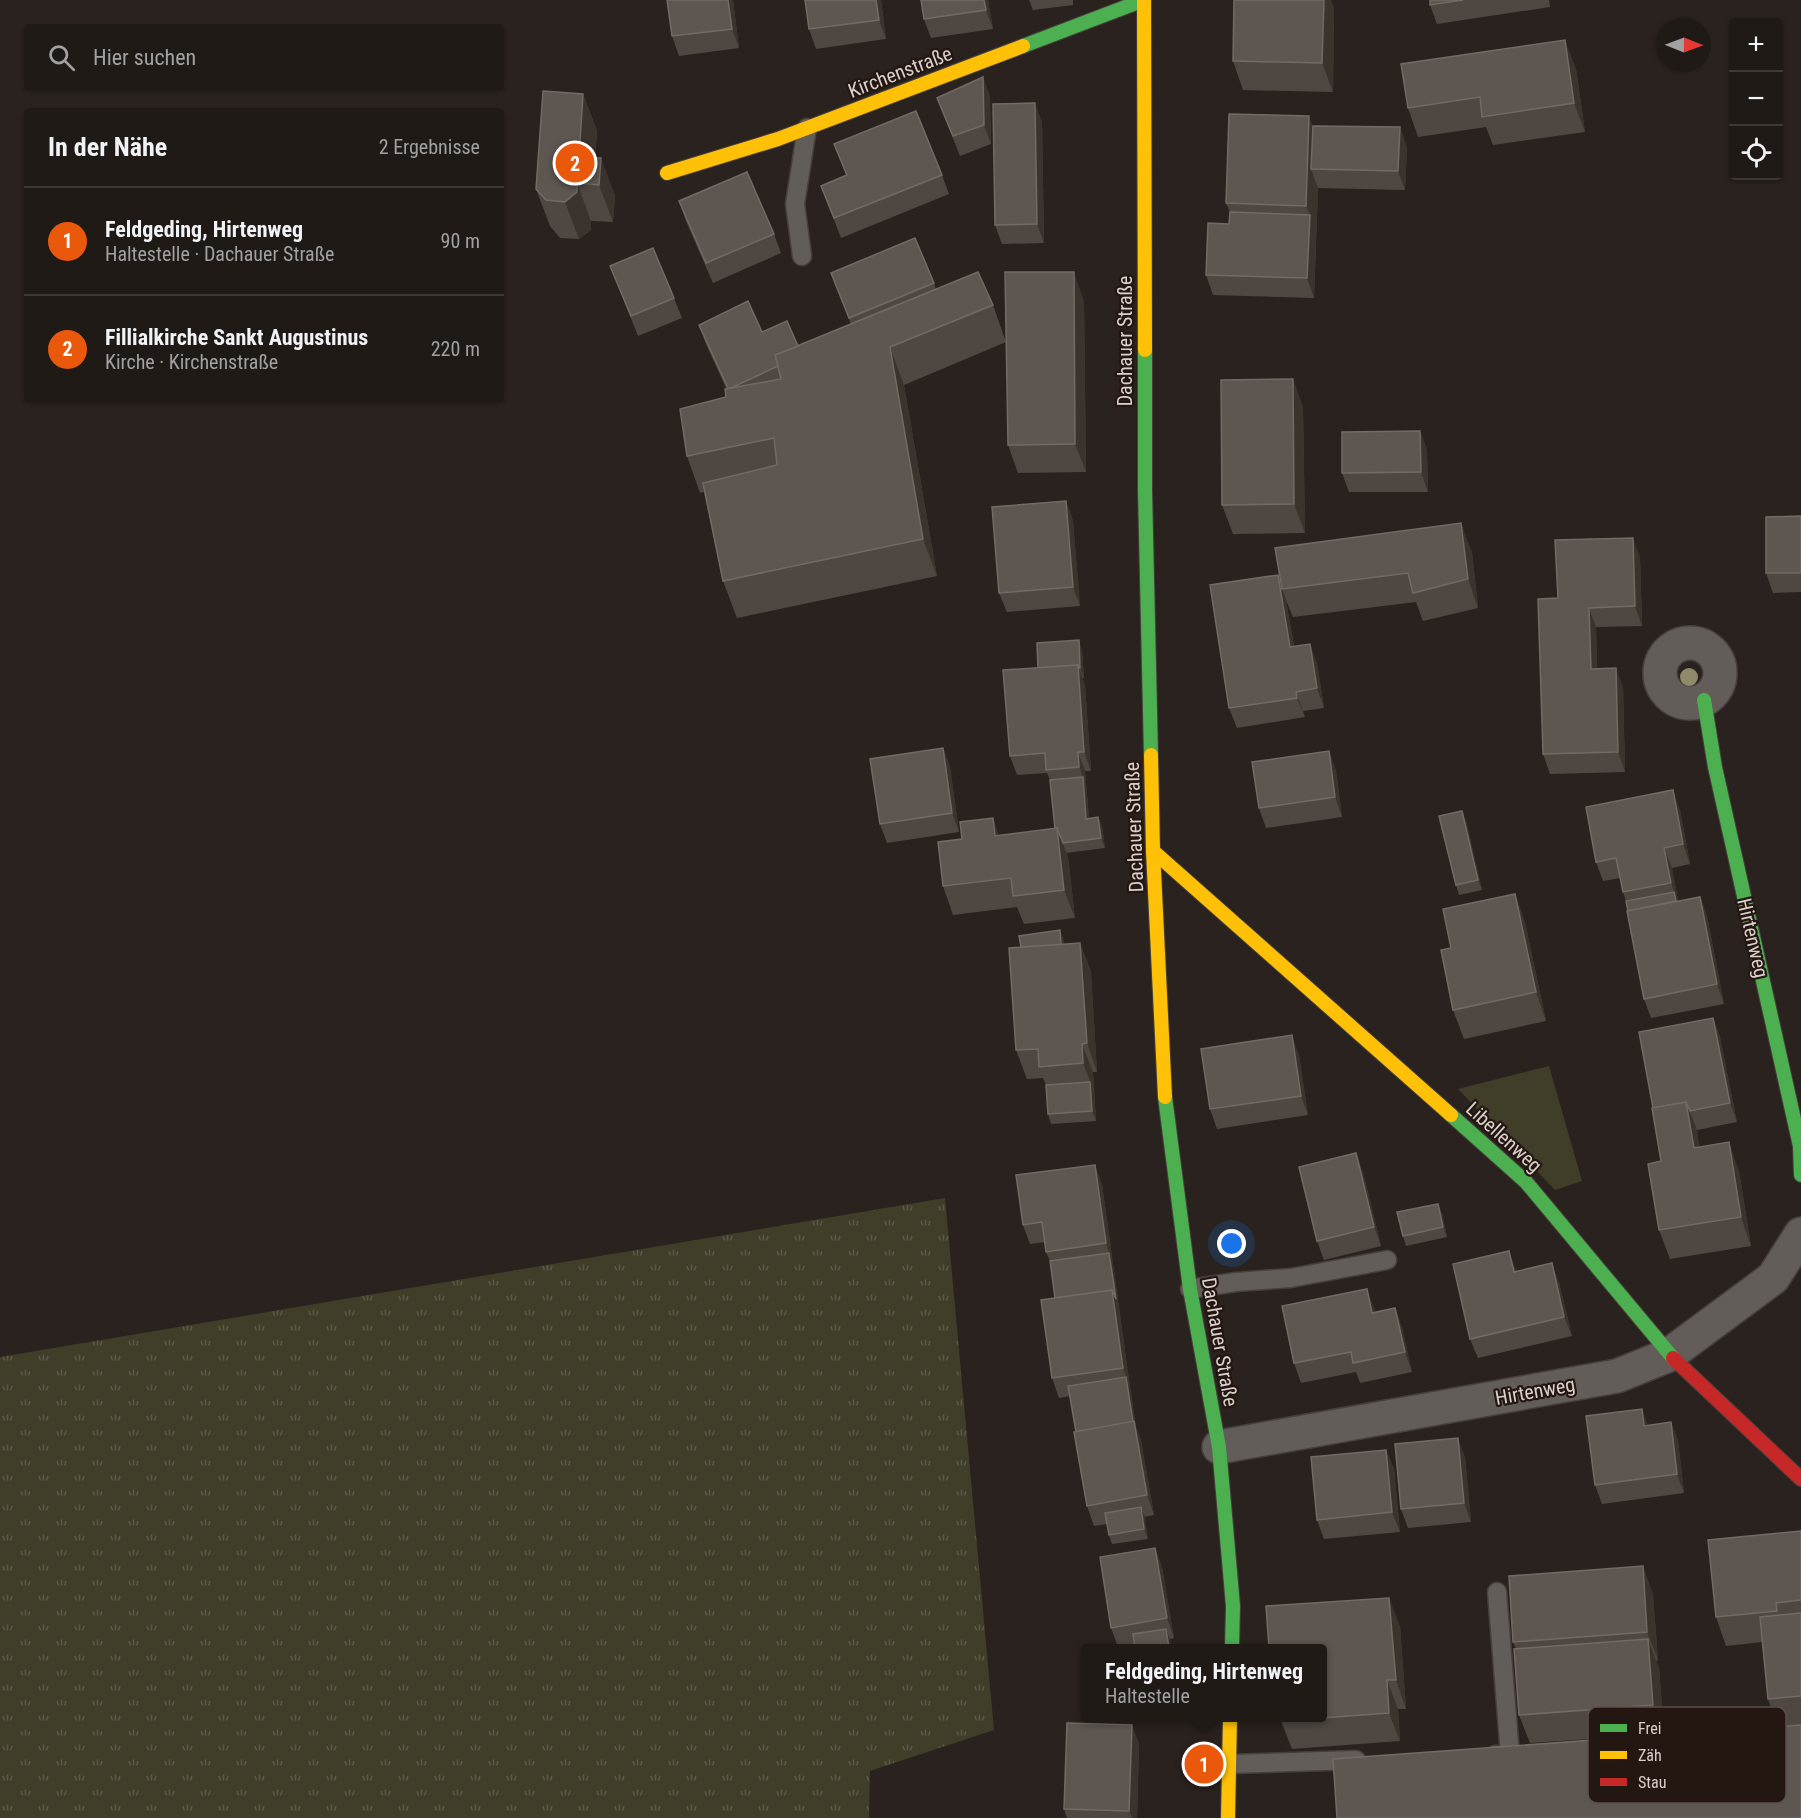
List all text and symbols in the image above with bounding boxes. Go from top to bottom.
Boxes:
north arrow [1657,18,1711,72]
map controls [1729,18,1783,180]
button: + [1729,18,1783,72]
search box [24,24,504,90]
icon: search [45,41,78,74]
street label: Kirchenstraße [845,41,955,103]
text: Hier suchen [93,45,196,70]
button: − [1729,72,1783,126]
button: locate [1729,126,1783,180]
text: In der Nähe [48,132,167,162]
text: 2 Ergebnisse [379,135,480,159]
pin: 2 [556,140,594,186]
text: Feldgeding, Hirtenweg [105,217,303,242]
text: 1 [62,229,73,253]
text: 90 m [441,229,480,253]
text: Haltestelle · Dachauer Straße [105,242,334,266]
street label: Dachauer Straße [1113,276,1137,406]
text: Fillialkirche Sankt Augustinus [105,325,368,350]
text: 2 [62,337,73,361]
text: 220 m [431,337,480,361]
text: Kirche · Kirchenstraße [105,350,278,374]
street label: Dachauer Straße [1120,761,1148,893]
street label: Hirtenweg [1732,896,1774,980]
street label: Libellenweg [1461,1097,1547,1177]
your location [1217,1229,1246,1258]
street label: Dachauer Straße [1197,1276,1243,1408]
street label: Hirtenweg [1493,1372,1577,1410]
popup [1081,1644,1327,1722]
text: Feldgeding, Hirtenweg [1105,1659,1303,1684]
text: Haltestelle [1105,1684,1190,1708]
legend [1588,1707,1786,1803]
text: Frei [1638,1719,1661,1738]
pin: 1 [1184,1742,1224,1786]
text: Zäh [1638,1746,1662,1765]
text: Stau [1638,1773,1666,1792]

